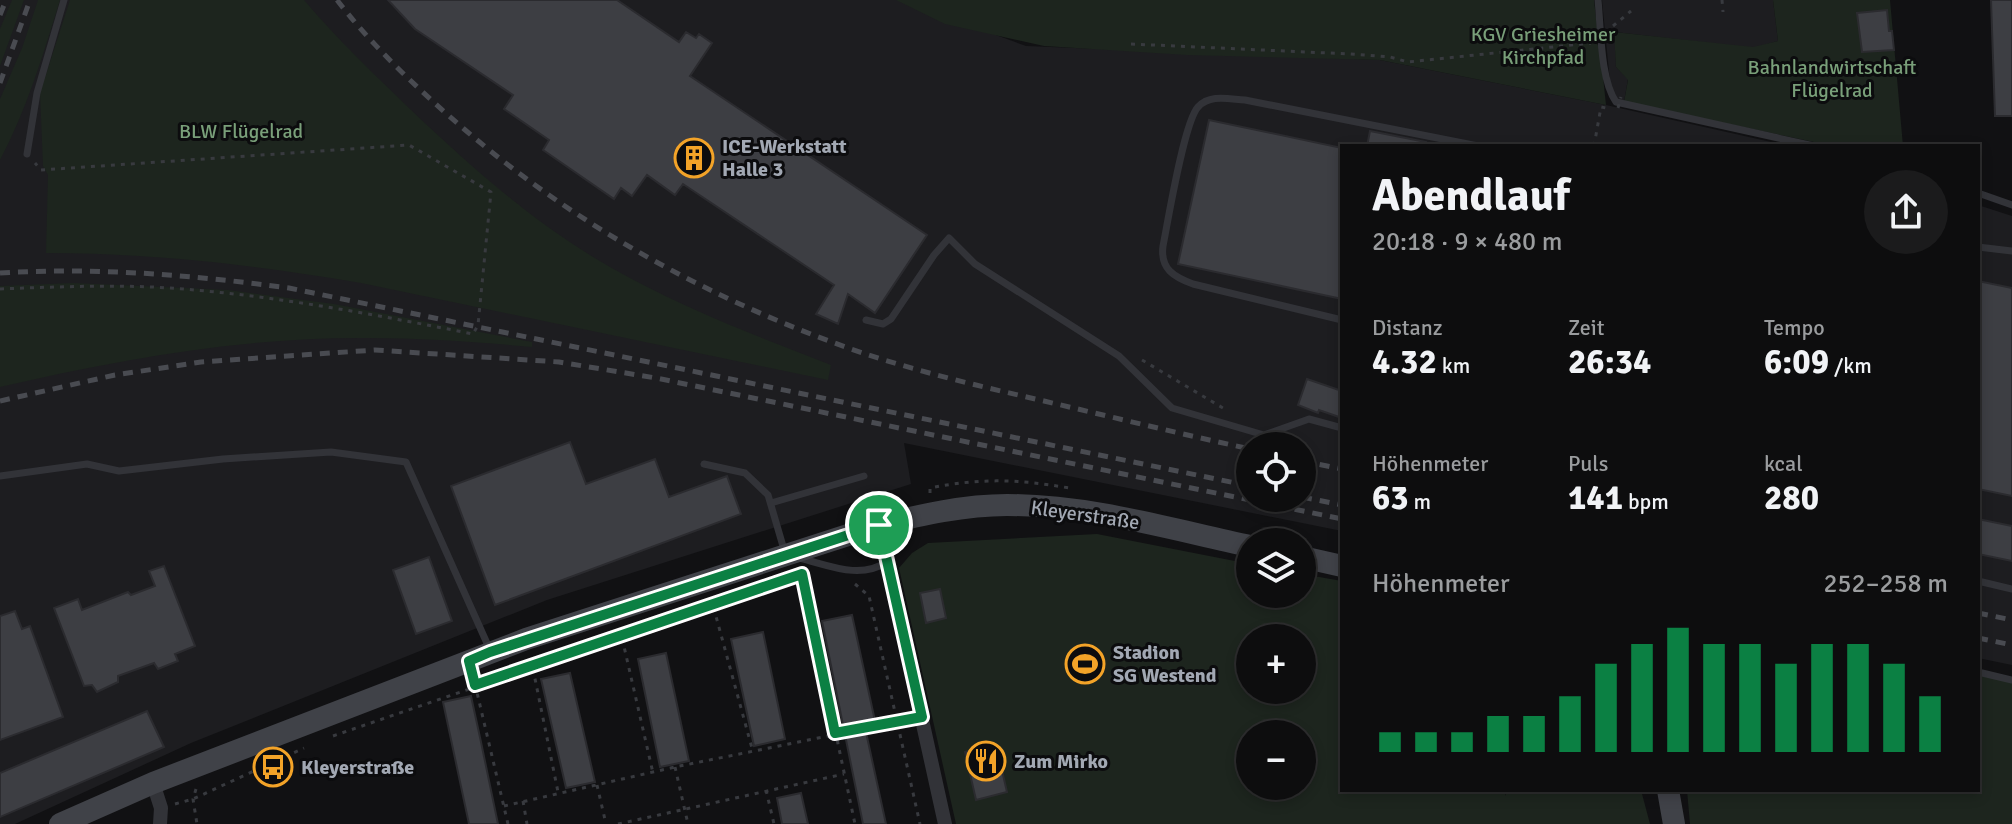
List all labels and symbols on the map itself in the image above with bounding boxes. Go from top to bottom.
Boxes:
park label: KGV Griesheimer Kirchpfad [1471,22,1616,70]
park label: Bahnlandwirtschaft Flügelrad [1748,55,1916,103]
park label: BLW Flügelrad [179,119,303,144]
place label: ICE-Werkstatt Halle 3 [722,134,847,182]
building icon: ICE-Werkstatt Halle 3 [673,137,715,179]
pin [845,491,913,559]
street label: Kleyerstraße [1029,495,1141,535]
place label: Stadion SG Westend [1113,640,1217,688]
sports icon: Stadion SG Westend [1064,643,1106,685]
restaurant icon: Zum Mirko [965,740,1007,782]
bus stop icon: Kleyerstraße [252,746,294,788]
place label: Zum Mirko [1014,749,1108,774]
place label: Kleyerstraße [301,755,414,780]

